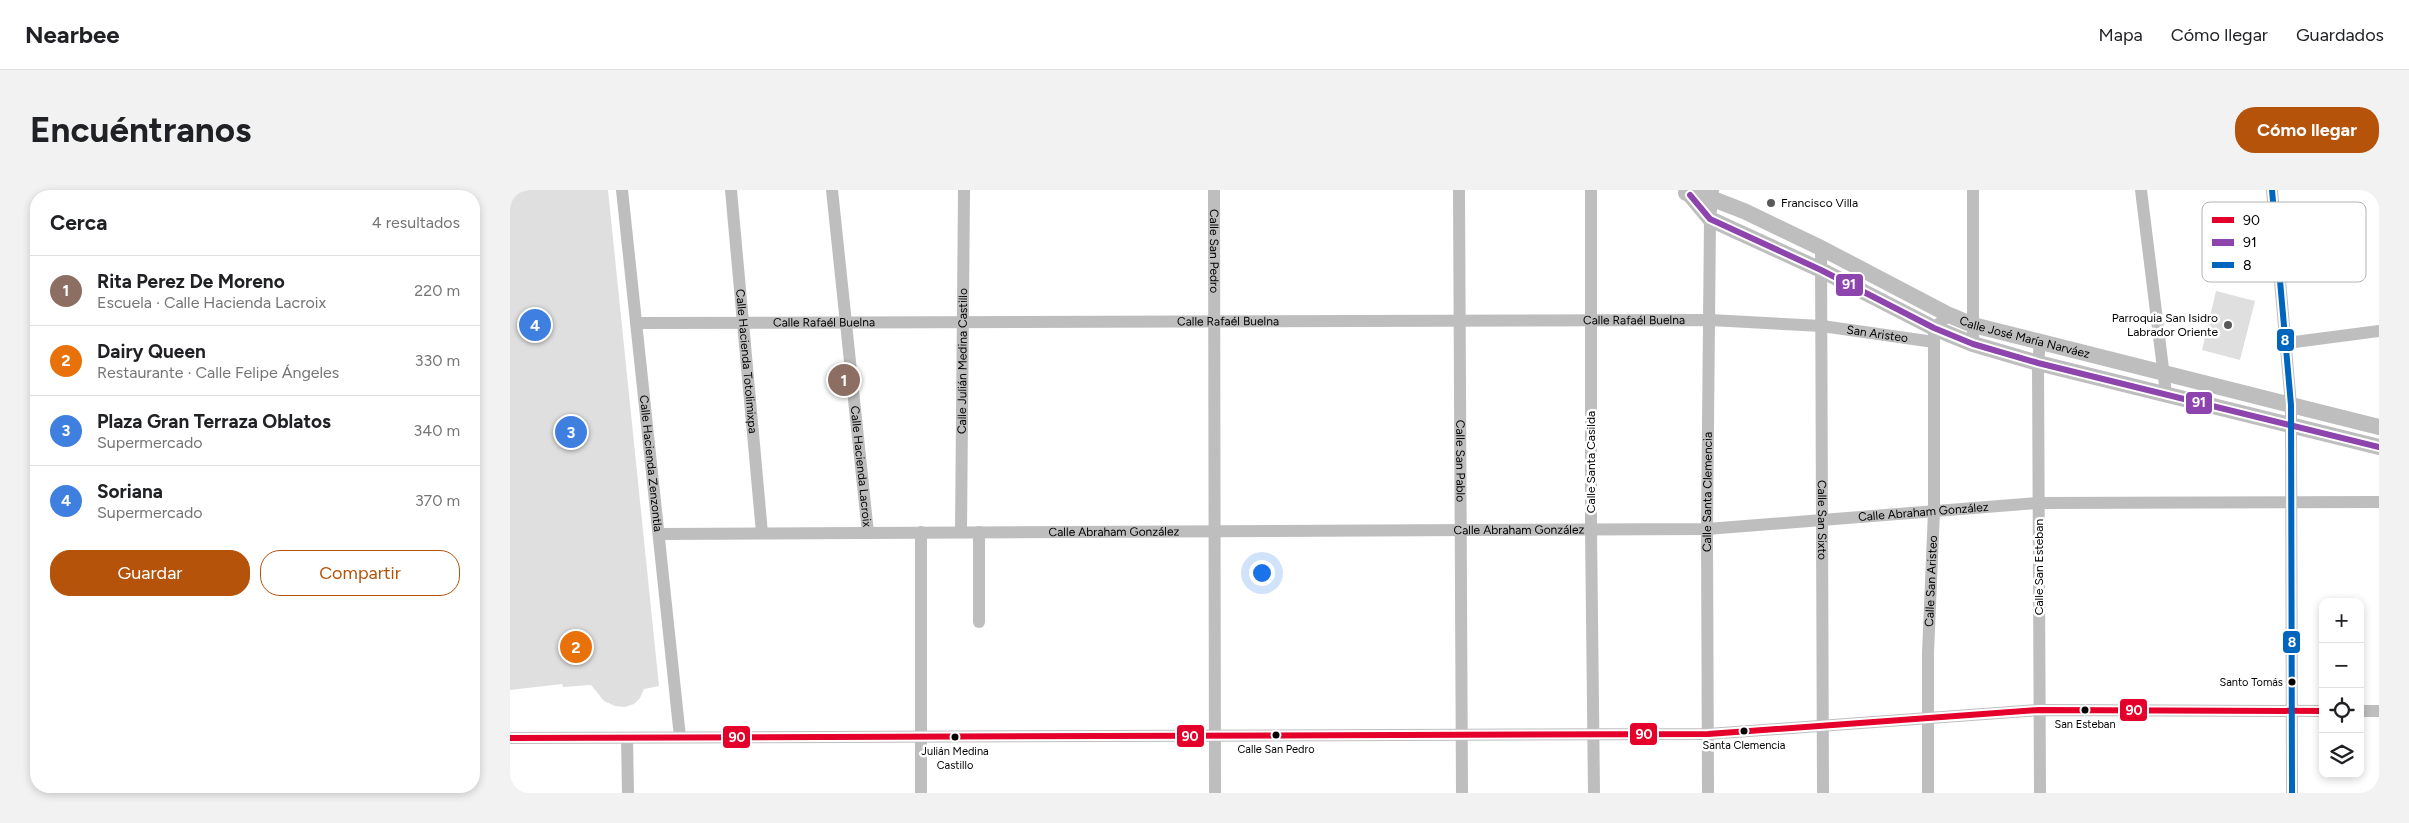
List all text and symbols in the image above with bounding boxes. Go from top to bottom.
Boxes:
text: Nearbee [25,20,120,49]
text: Mapa [2098,24,2143,46]
text: Cómo llegar [2171,24,2268,46]
text: Guardados [2296,24,2384,46]
button: Cómo llegar [2235,107,2379,153]
text: Encuéntranos [30,109,251,151]
place label: Francisco Villa [1781,196,1858,210]
marker: Francisco Villa [1765,197,1777,209]
legend [2202,202,2366,282]
street label: Calle San Pedro [1207,209,1221,293]
text: Cerca [50,210,107,235]
text: 90 [2243,212,2260,229]
text: 4 resultados [372,213,460,232]
text: 91 [2243,234,2257,251]
text: 8 [2243,257,2252,274]
text: Rita Perez De Moreno [97,270,285,293]
line badge: 91 [1835,273,1864,297]
text: 91 [1842,276,1856,293]
text: 1 [63,281,69,300]
text: 220 m [414,281,460,300]
street label: Calle Hacienda Totolimixpa [733,288,760,434]
street label: Calle Julián Medina Castillo [955,288,970,434]
text: Escuela · Calle Hacienda Lacroix [97,293,326,312]
pin: 4 [519,306,551,344]
place label: Parroquia San Isidro Labrador Oriente [2112,311,2218,339]
street label: Calle Rafaél Buelna [1583,313,1685,327]
street label: Calle José María Narváez [1957,313,2092,361]
street label: Calle Rafaél Buelna [1177,314,1279,328]
street label: Calle Rafaél Buelna [773,315,875,330]
marker: Parroquia San Isidro Labrador Oriente [2222,319,2234,331]
street label: San Aristeo [1846,323,1909,345]
line badge: 8 [2276,328,2295,352]
text: 8 [2281,332,2289,349]
text: Dairy Queen [97,340,206,363]
text: 2 [61,351,71,370]
text: 330 m [415,351,460,370]
pin: 1 [828,361,860,399]
text: Restaurante · Calle Felipe Ángeles [97,363,339,382]
line badge: 91 [2185,391,2213,415]
street label: Calle Hacienda Zenzontla [637,394,665,532]
text: 91 [2192,394,2206,411]
street label: Calle Hacienda Lacroix [848,405,874,528]
text: Plaza Gran Terraza Oblatos [97,410,331,433]
street label: Calle Santa Casilda [1584,411,1598,513]
pin: 3 [555,413,587,451]
street label: Calle San Pablo [1453,420,1468,502]
text: 3 [62,421,70,440]
text: 340 m [414,421,460,440]
street label: Calle Santa Clemencia [1700,432,1715,552]
text: Supermercado [97,433,203,452]
text: Soriana [97,480,163,503]
street label: Calle San Sixto [1815,480,1829,560]
text: 4 [61,491,71,510]
text: 370 m [415,491,460,510]
street label: Calle Abraham González [1858,500,1989,524]
text: Supermercado [97,503,203,522]
street label: Calle San Esteban [2032,519,2046,615]
street label: Calle Abraham González [1454,523,1585,537]
street label: Calle Abraham González [1049,525,1180,539]
street label: Calle San Aristeo [1922,535,1940,627]
button: Guardar [50,550,250,596]
button: Compartir [260,550,460,596]
your location [1249,560,1275,586]
map controls [2319,598,2364,778]
button: + [2319,598,2364,643]
pin: 2 [560,628,592,666]
line badge: 8 [2282,630,2301,654]
text: 8 [2288,634,2296,651]
button: − [2319,643,2364,688]
place label: Santo Tomás [2219,676,2283,689]
marker: Santo Tomás [2287,677,2297,687]
button: locate [2319,688,2364,733]
line badge: 90 [2119,698,2148,722]
text: 90 [2125,702,2143,719]
marker: San Esteban [2080,705,2090,715]
place label: San Esteban [2054,718,2116,731]
line badge: 90 [1629,722,1658,746]
line badge: 90 [1176,724,1205,748]
line badge: 90 [722,725,751,749]
text: 90 [1635,726,1653,743]
marker: Santa Clemencia [1739,726,1749,736]
text: 90 [1181,728,1199,745]
text: 90 [728,729,746,746]
marker: Calle San Pedro [1271,730,1281,740]
marker: Julián Medina Castillo [950,732,960,742]
button: layers [2319,733,2364,778]
place label: Santa Clemencia [1703,739,1785,752]
place label: Calle San Pedro [1237,743,1315,756]
place label: Julián Medina Castillo [921,745,989,772]

